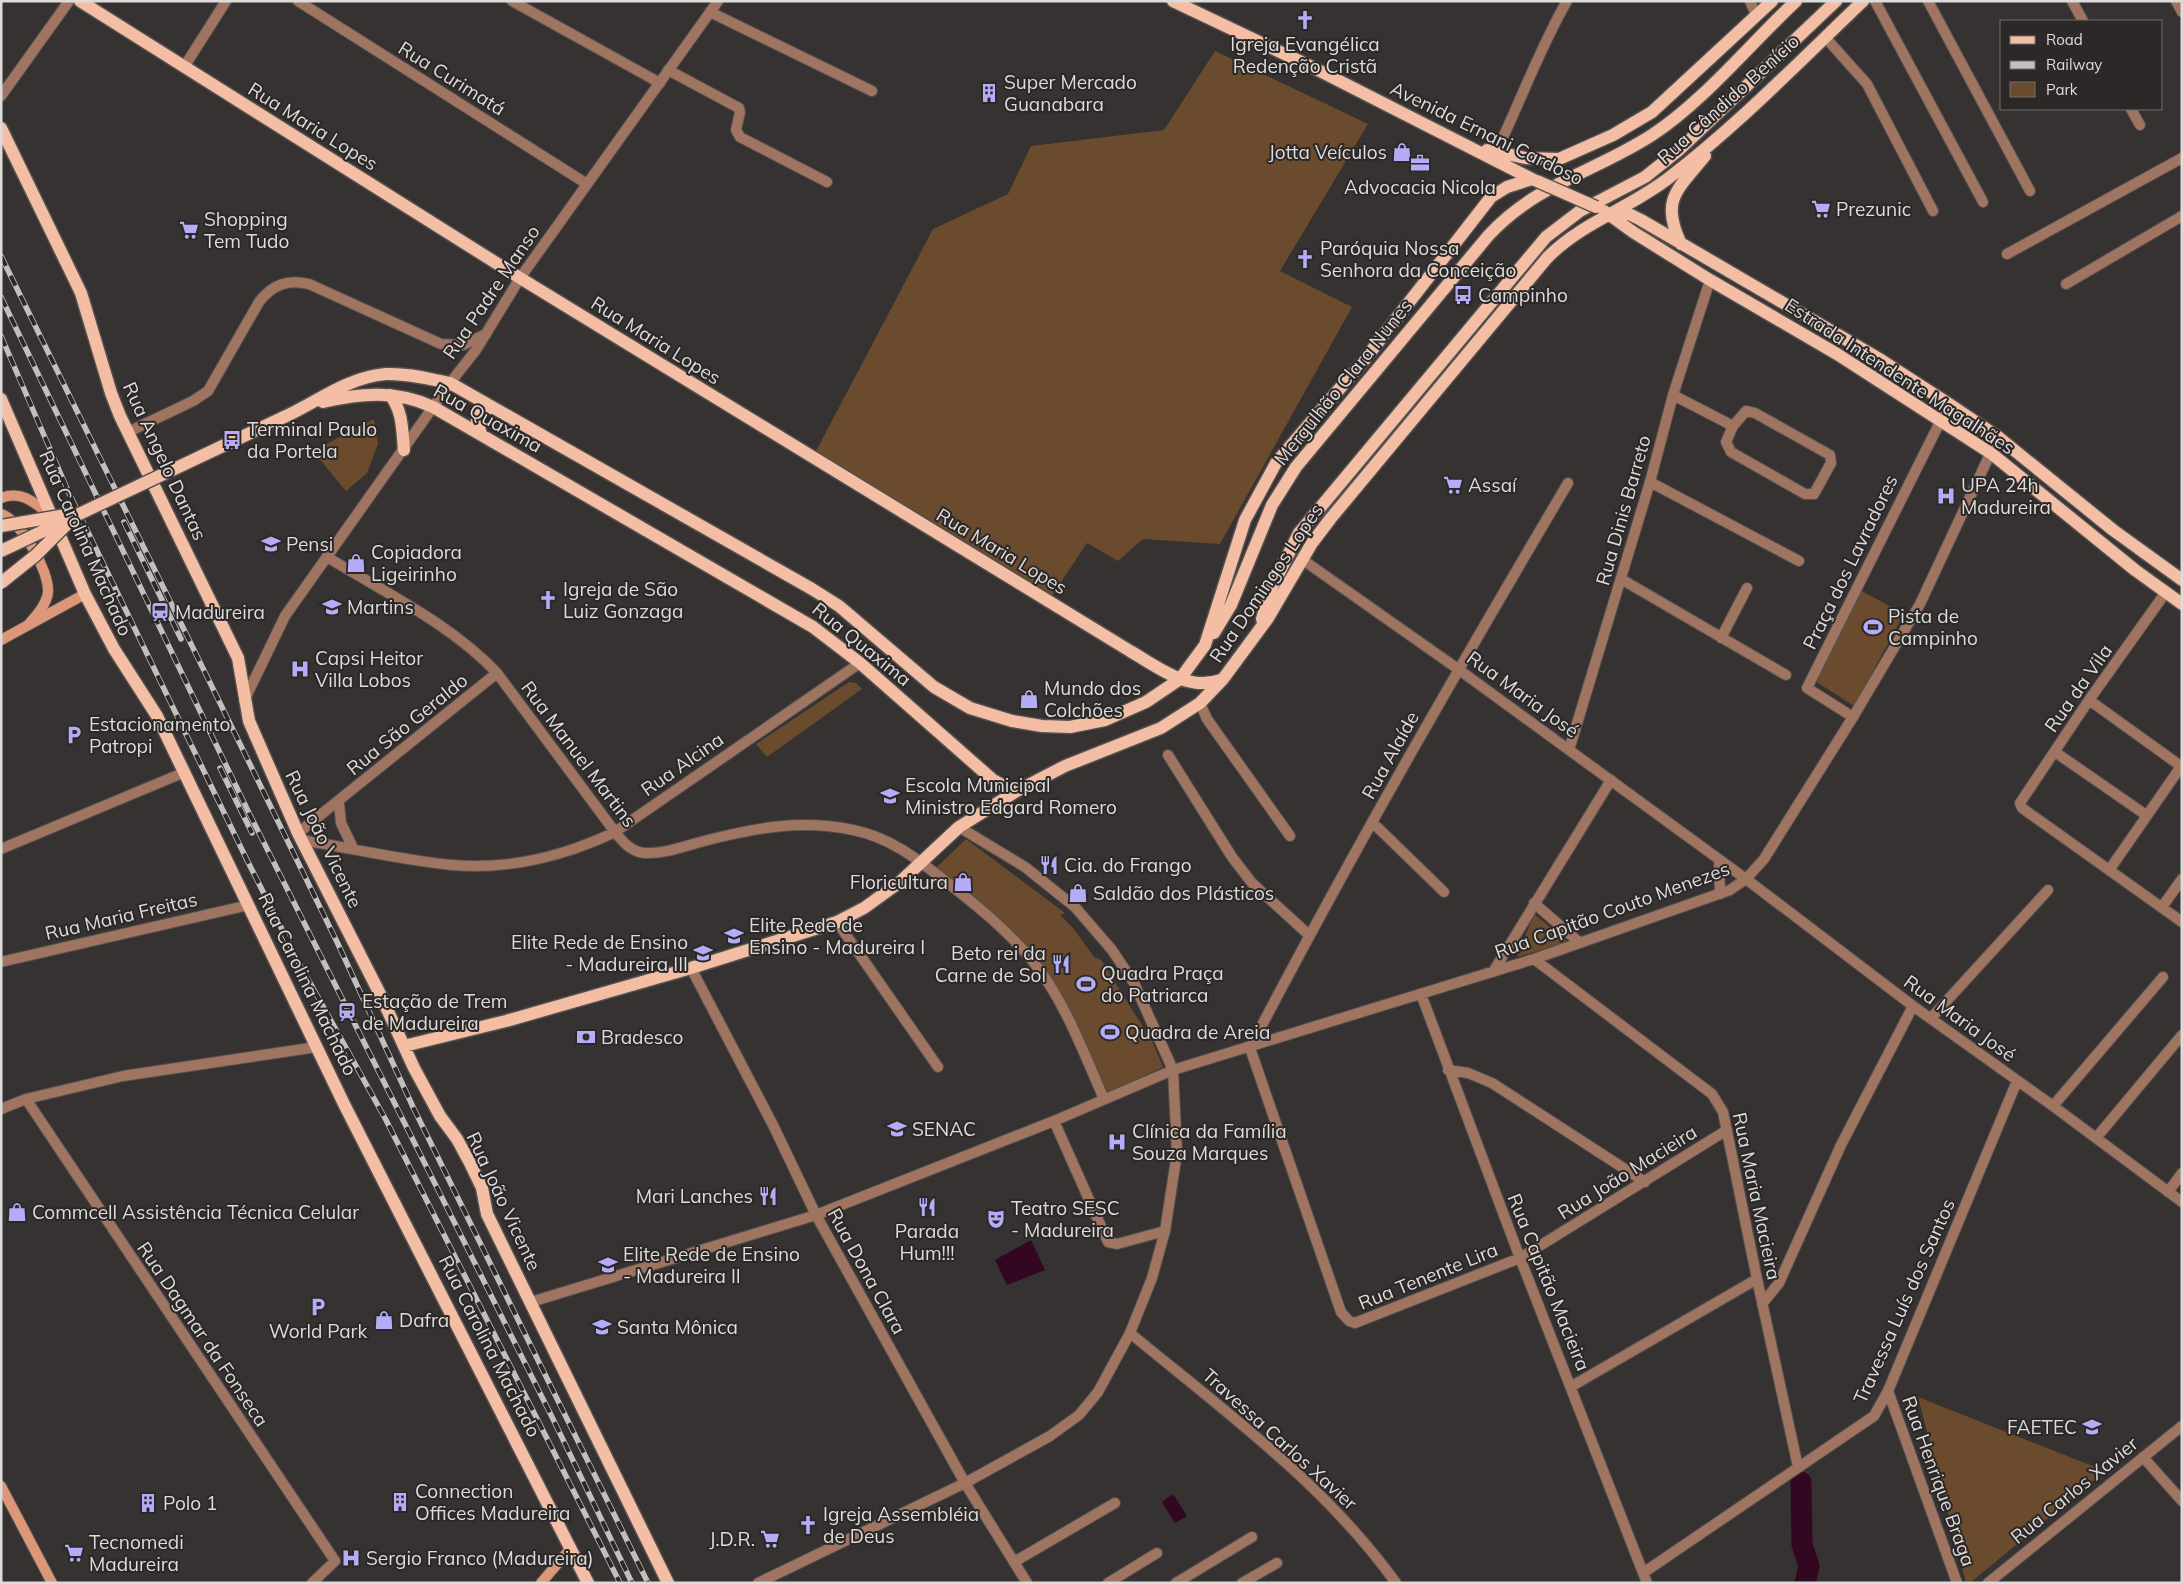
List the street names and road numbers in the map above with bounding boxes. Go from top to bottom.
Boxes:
street label: Rua Cândido Benício [1652,29,1804,169]
street label: Rua Curimatá [394,36,510,120]
street label: Avenida Ernani Cardoso [1387,76,1587,190]
street label: Rua Maria Lopes [244,77,382,175]
street label: Rua Padre Manso [437,220,545,364]
street label: Rua Maria Lopes [587,291,725,389]
street label: Estrada Intendente Magalhães [1781,293,2019,459]
street label: Mergulhão Clara Nunes [1269,294,1417,470]
street label: Rua Angelo Dantas [118,378,212,544]
street label: Rua Quaxima [430,378,546,458]
street label: Rua Dinis Barreto [1590,432,1656,588]
street label: Rua Carolina Machado [34,446,138,640]
street label: Praça dos Lavradores [1797,471,1903,653]
street label: Rua Domingos Lopes [1204,499,1328,667]
street label: Rua Maria Lopes [932,503,1072,599]
street label: Rua Quaxima [808,597,916,691]
street label: Rua da Vila [2039,639,2117,737]
street label: Rua Maria José [1462,645,1584,743]
street label: Rua São Geraldo [342,668,472,780]
street label: Rua Manuel Martins [516,676,642,832]
street label: Rua Alaíde [1356,707,1424,803]
street label: Rua Alcina [636,727,728,801]
street label: Rua João Vicente [280,766,368,912]
street label: Rua Capitão Couto Menezes [1491,856,1733,964]
street label: Rua Maria Freitas [43,887,199,945]
street label: Rua Carolina Machado [253,889,363,1079]
street label: Rua Maria José [1899,969,2021,1067]
street label: Rua Maria Macieira [1728,1110,1786,1282]
street label: Rua João Macieira [1553,1120,1701,1224]
street label: Rua João Vicente [461,1128,547,1274]
street label: Rua Capitão Macieira [1502,1190,1596,1374]
street label: Travessa Luís dos Santos [1848,1195,1960,1407]
street label: Rua Dona Clara [823,1204,911,1338]
street label: Rua Dagmar da Fonseca [132,1237,274,1431]
street label: Rua Tenente Lira [1355,1237,1501,1315]
street label: Rua Carolina Machado [434,1251,546,1441]
street label: Travessa Carlos Xavier [1198,1363,1362,1515]
street label: Rua Henrique Braga [1897,1393,1981,1569]
street label: Rua Carlos Xavier [2006,1431,2143,1549]

